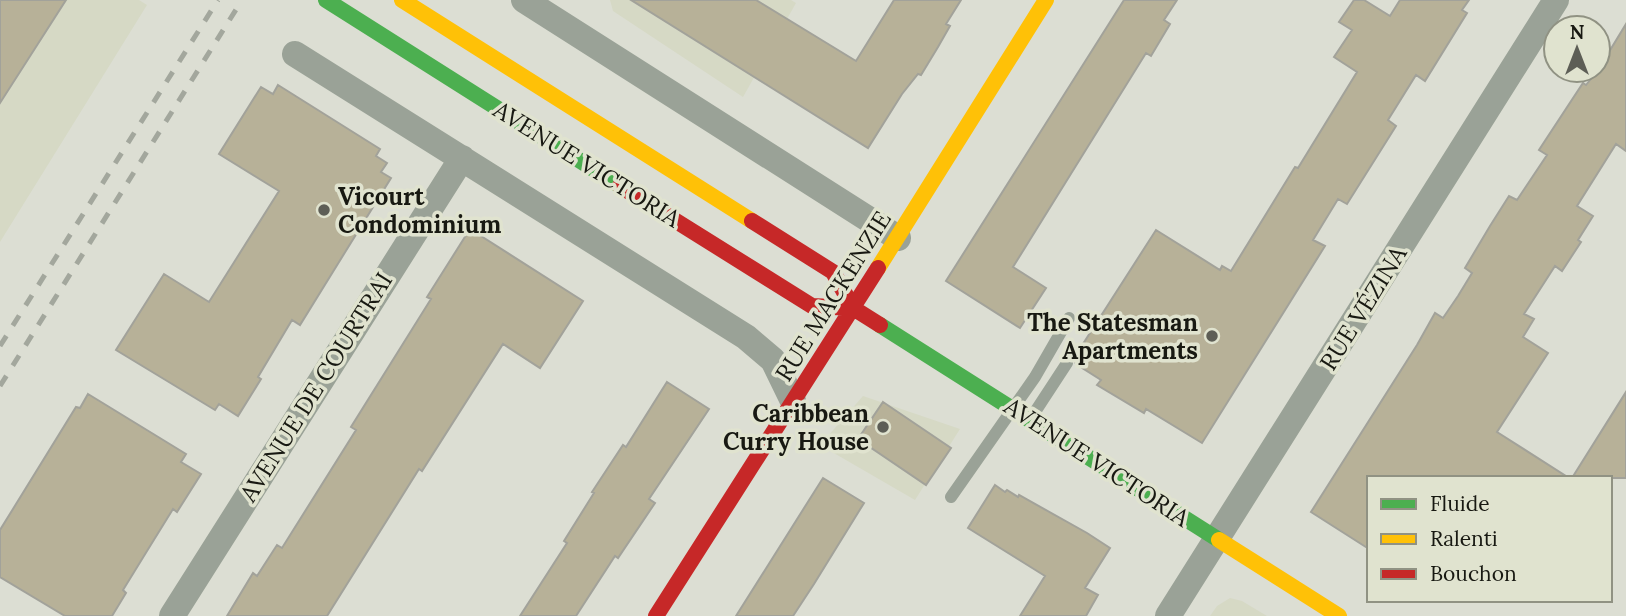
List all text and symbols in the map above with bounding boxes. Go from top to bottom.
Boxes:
north arrow [1542,14,1612,84]
text: N [1570,20,1585,44]
street label: AVENUE VICTORIA [487,93,687,235]
place label: Vicourt Condominium [338,181,501,240]
marker: Vicourt Condominium [316,202,332,218]
street label: RUE MACKENZIE [768,205,898,387]
street label: RUE VÉZINA [1313,239,1414,376]
street label: AVENUE DE COURTRAI [232,267,399,508]
place label: The Statesman Apartments [1027,307,1198,366]
marker: The Statesman Apartments [1204,328,1220,344]
street label: AVENUE VICTORIA [998,390,1196,534]
place label: Caribbean Curry House [723,398,869,457]
marker: Caribbean Curry House [875,419,891,435]
legend [1367,476,1612,602]
text: Fluide [1430,490,1490,517]
text: Ralenti [1430,525,1498,552]
text: Bouchon [1430,560,1517,587]

